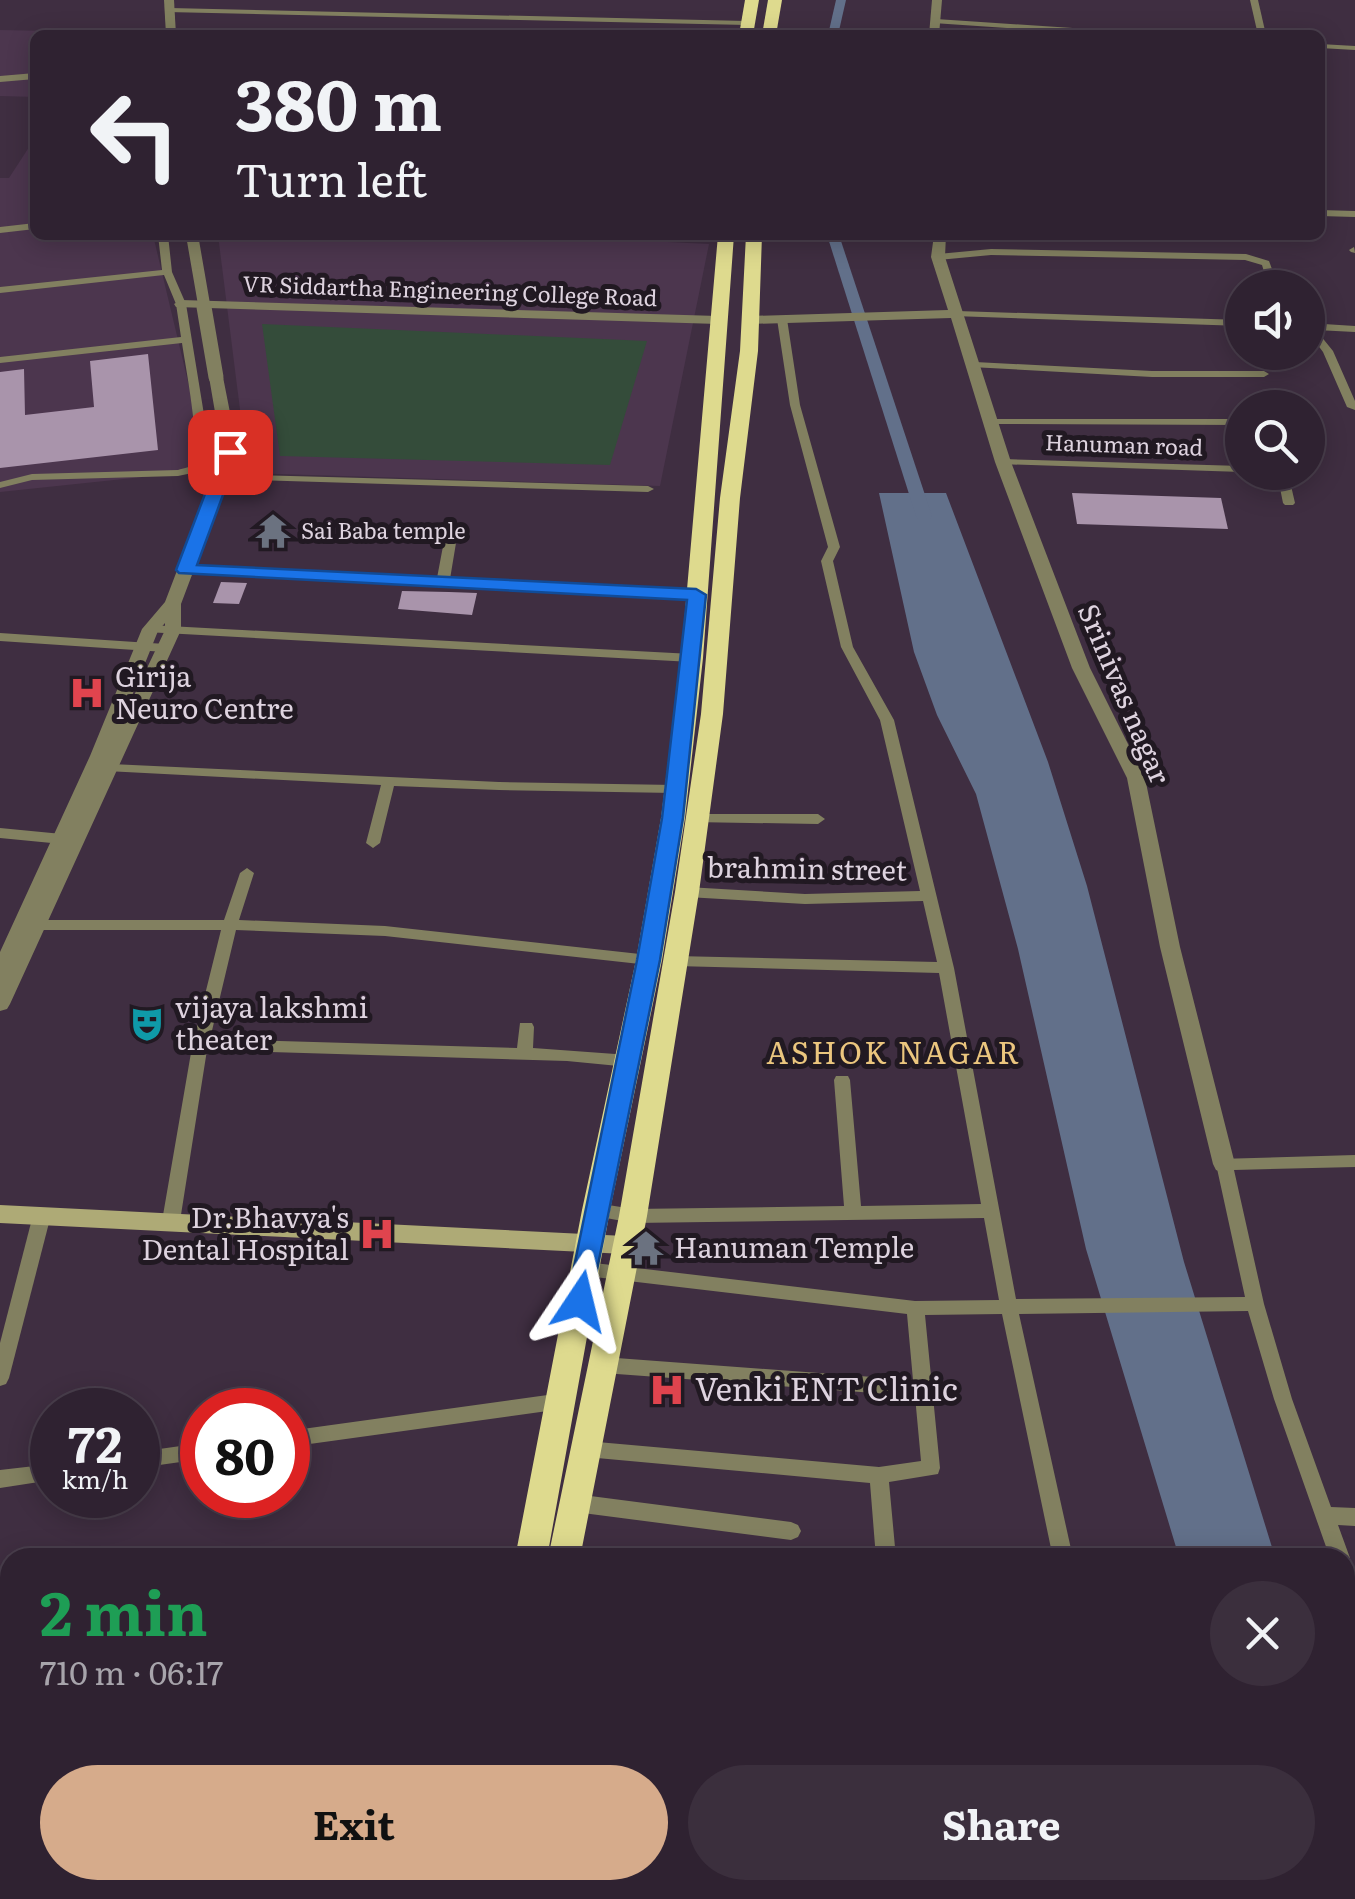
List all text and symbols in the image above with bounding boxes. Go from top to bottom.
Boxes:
text: 380 m [235,49,442,153]
icon: left [70,70,200,200]
text: Turn left [235,144,427,211]
street label: VR Siddartha Engineering College Road [242,266,658,313]
map controls [1225,270,1325,490]
button: sound [1225,270,1325,370]
button: search [1225,390,1325,490]
pin [188,410,273,495]
street label: Hanuman road [1044,424,1204,463]
icon: arrive [203,425,258,480]
temple icon: Sai Baba temple [254,512,292,550]
place label: Sai Baba temple [301,513,466,546]
street label: Srinivas nagar [1069,596,1183,791]
place label: Girija Neuro Centre [115,654,294,728]
hospital icon: Girija Neuro Centre [68,674,106,712]
street label: brahmin street [707,844,908,890]
place label: vijaya lakshmi theater [175,985,368,1059]
theatre icon: vijaya lakshmi theater [128,1005,166,1043]
district label: ASHOK NAGAR [766,1029,1022,1073]
place label: Dr.Bhavya's Dental Hospital [141,1195,349,1269]
hospital icon: Dr.Bhavya's Dental Hospital [358,1215,396,1253]
place label: Hanuman Temple [674,1225,914,1267]
temple icon: Hanuman Temple [627,1229,665,1267]
position arrow [528,1249,632,1353]
place label: Venki ENT Clinic [695,1363,958,1411]
hospital icon: Venki ENT Clinic [648,1371,686,1409]
speed limit sign: 80 [180,1388,310,1518]
text: 72 [68,1404,122,1478]
text: km/h [62,1460,128,1497]
text: 2 min [40,1565,208,1654]
button: close [1210,1581,1315,1686]
text: 710 m · 06:17 [40,1647,223,1695]
button: Exit [40,1765,668,1880]
button: Share [688,1765,1315,1880]

